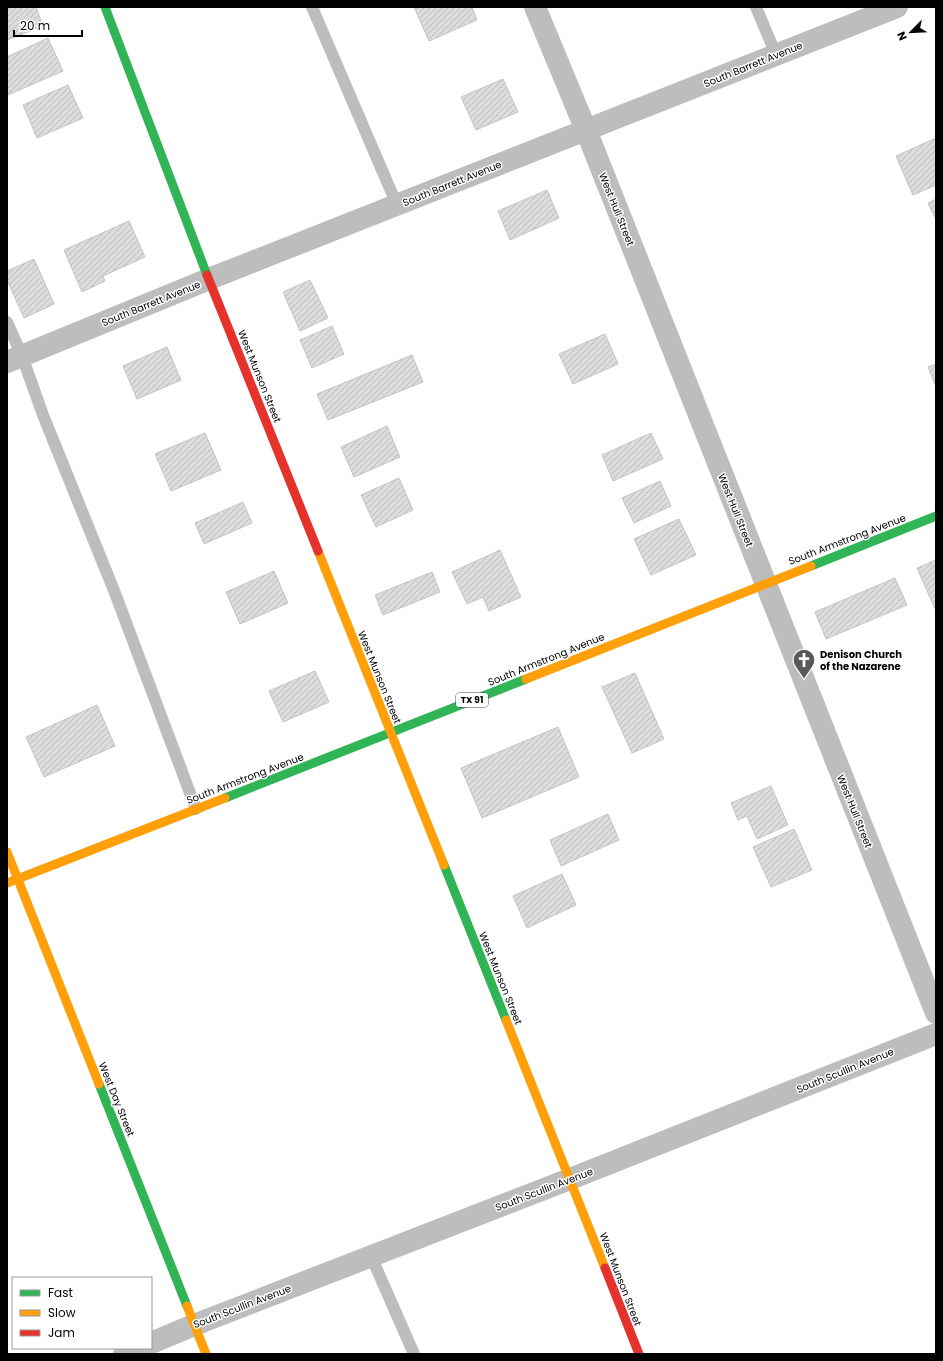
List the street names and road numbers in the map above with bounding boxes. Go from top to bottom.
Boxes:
street label: South Barrett Avenue [701,38,805,91]
street label: South Barrett Avenue [400,157,504,210]
street label: West Hull Street [595,170,638,248]
street label: South Barrett Avenue [99,277,203,330]
street label: West Munson Street [234,328,285,425]
street label: West Hull Street [714,471,757,549]
street label: South Armstrong Avenue [786,510,908,569]
street label: West Munson Street [354,629,405,726]
street label: South Armstrong Avenue [486,629,607,690]
road number: TX 91 [456,693,488,707]
street label: South Armstrong Avenue [184,749,306,808]
street label: West Hull Street [833,772,876,850]
street label: West Munson Street [475,930,526,1027]
street label: South Scullin Avenue [794,1044,896,1097]
street label: West Day Street [95,1060,138,1139]
street label: South Scullin Avenue [493,1164,595,1215]
street label: West Munson Street [596,1230,645,1328]
street label: South Scullin Avenue [191,1281,293,1332]

